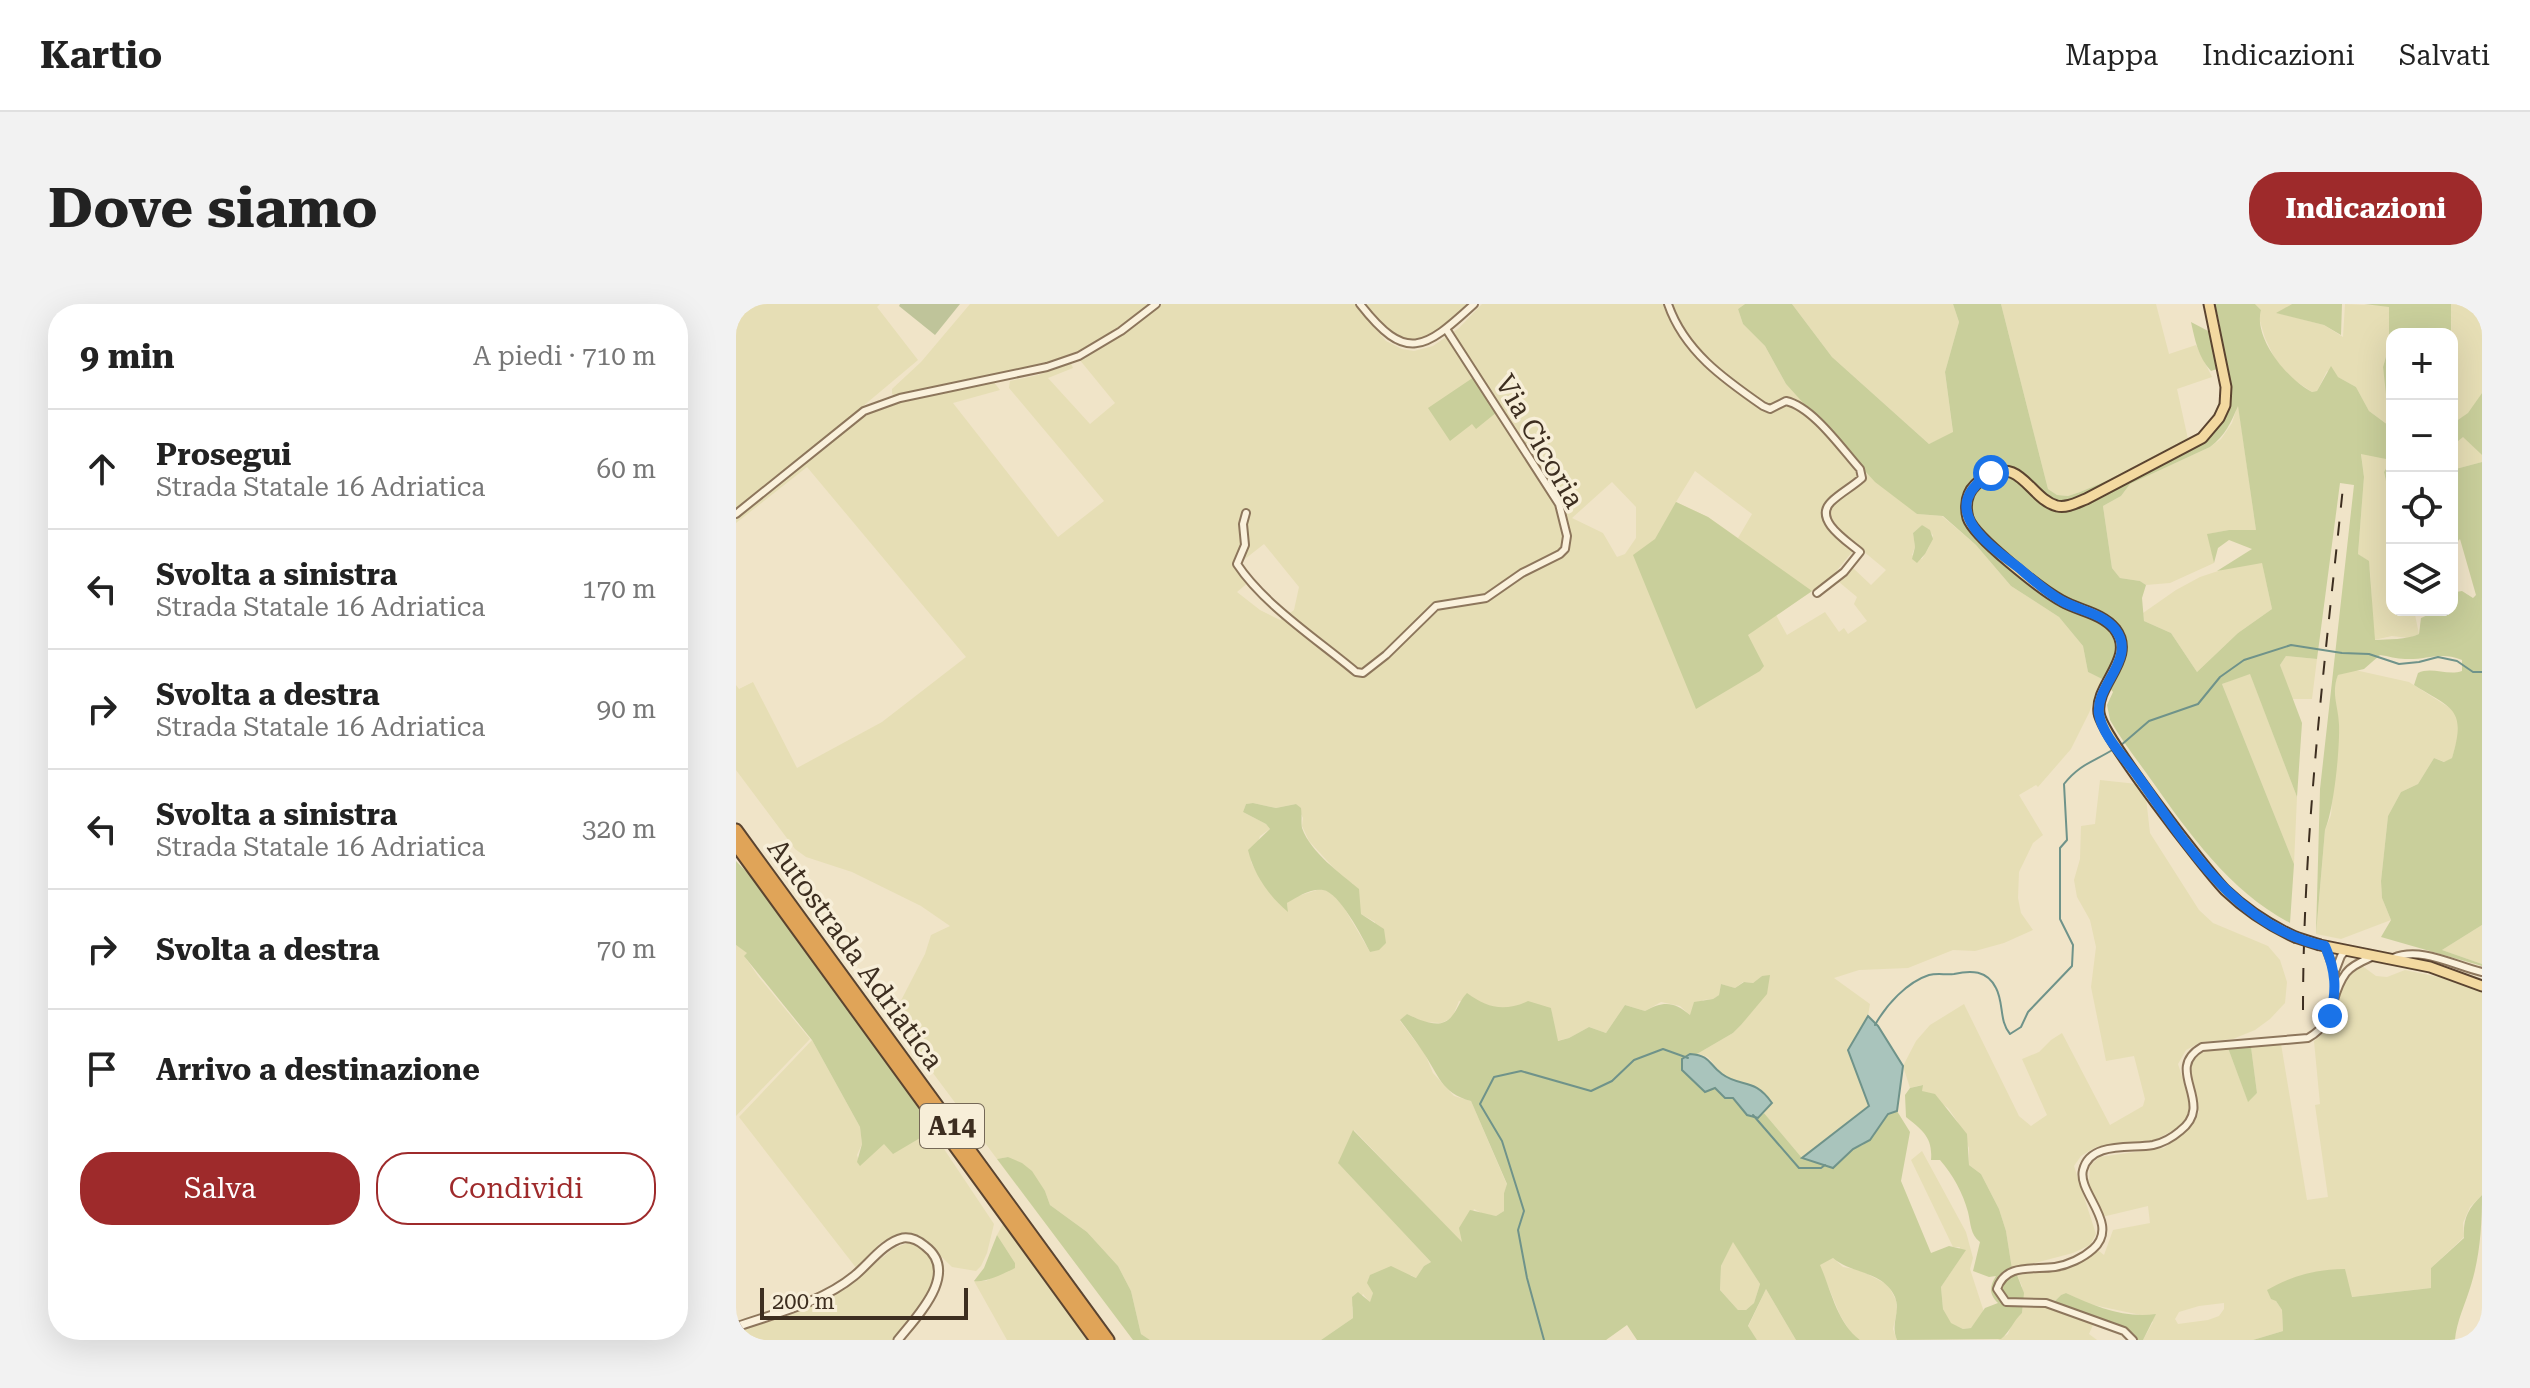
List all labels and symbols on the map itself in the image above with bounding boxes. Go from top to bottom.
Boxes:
street label: Via Cicoria [1488,369,1591,514]
route start [1973,455,2009,491]
street label: Autostrada Adriatica [761,832,950,1076]
route end [2312,998,2348,1034]
road number: A14 [920,1104,984,1148]
scale bar [760,1284,968,1320]

